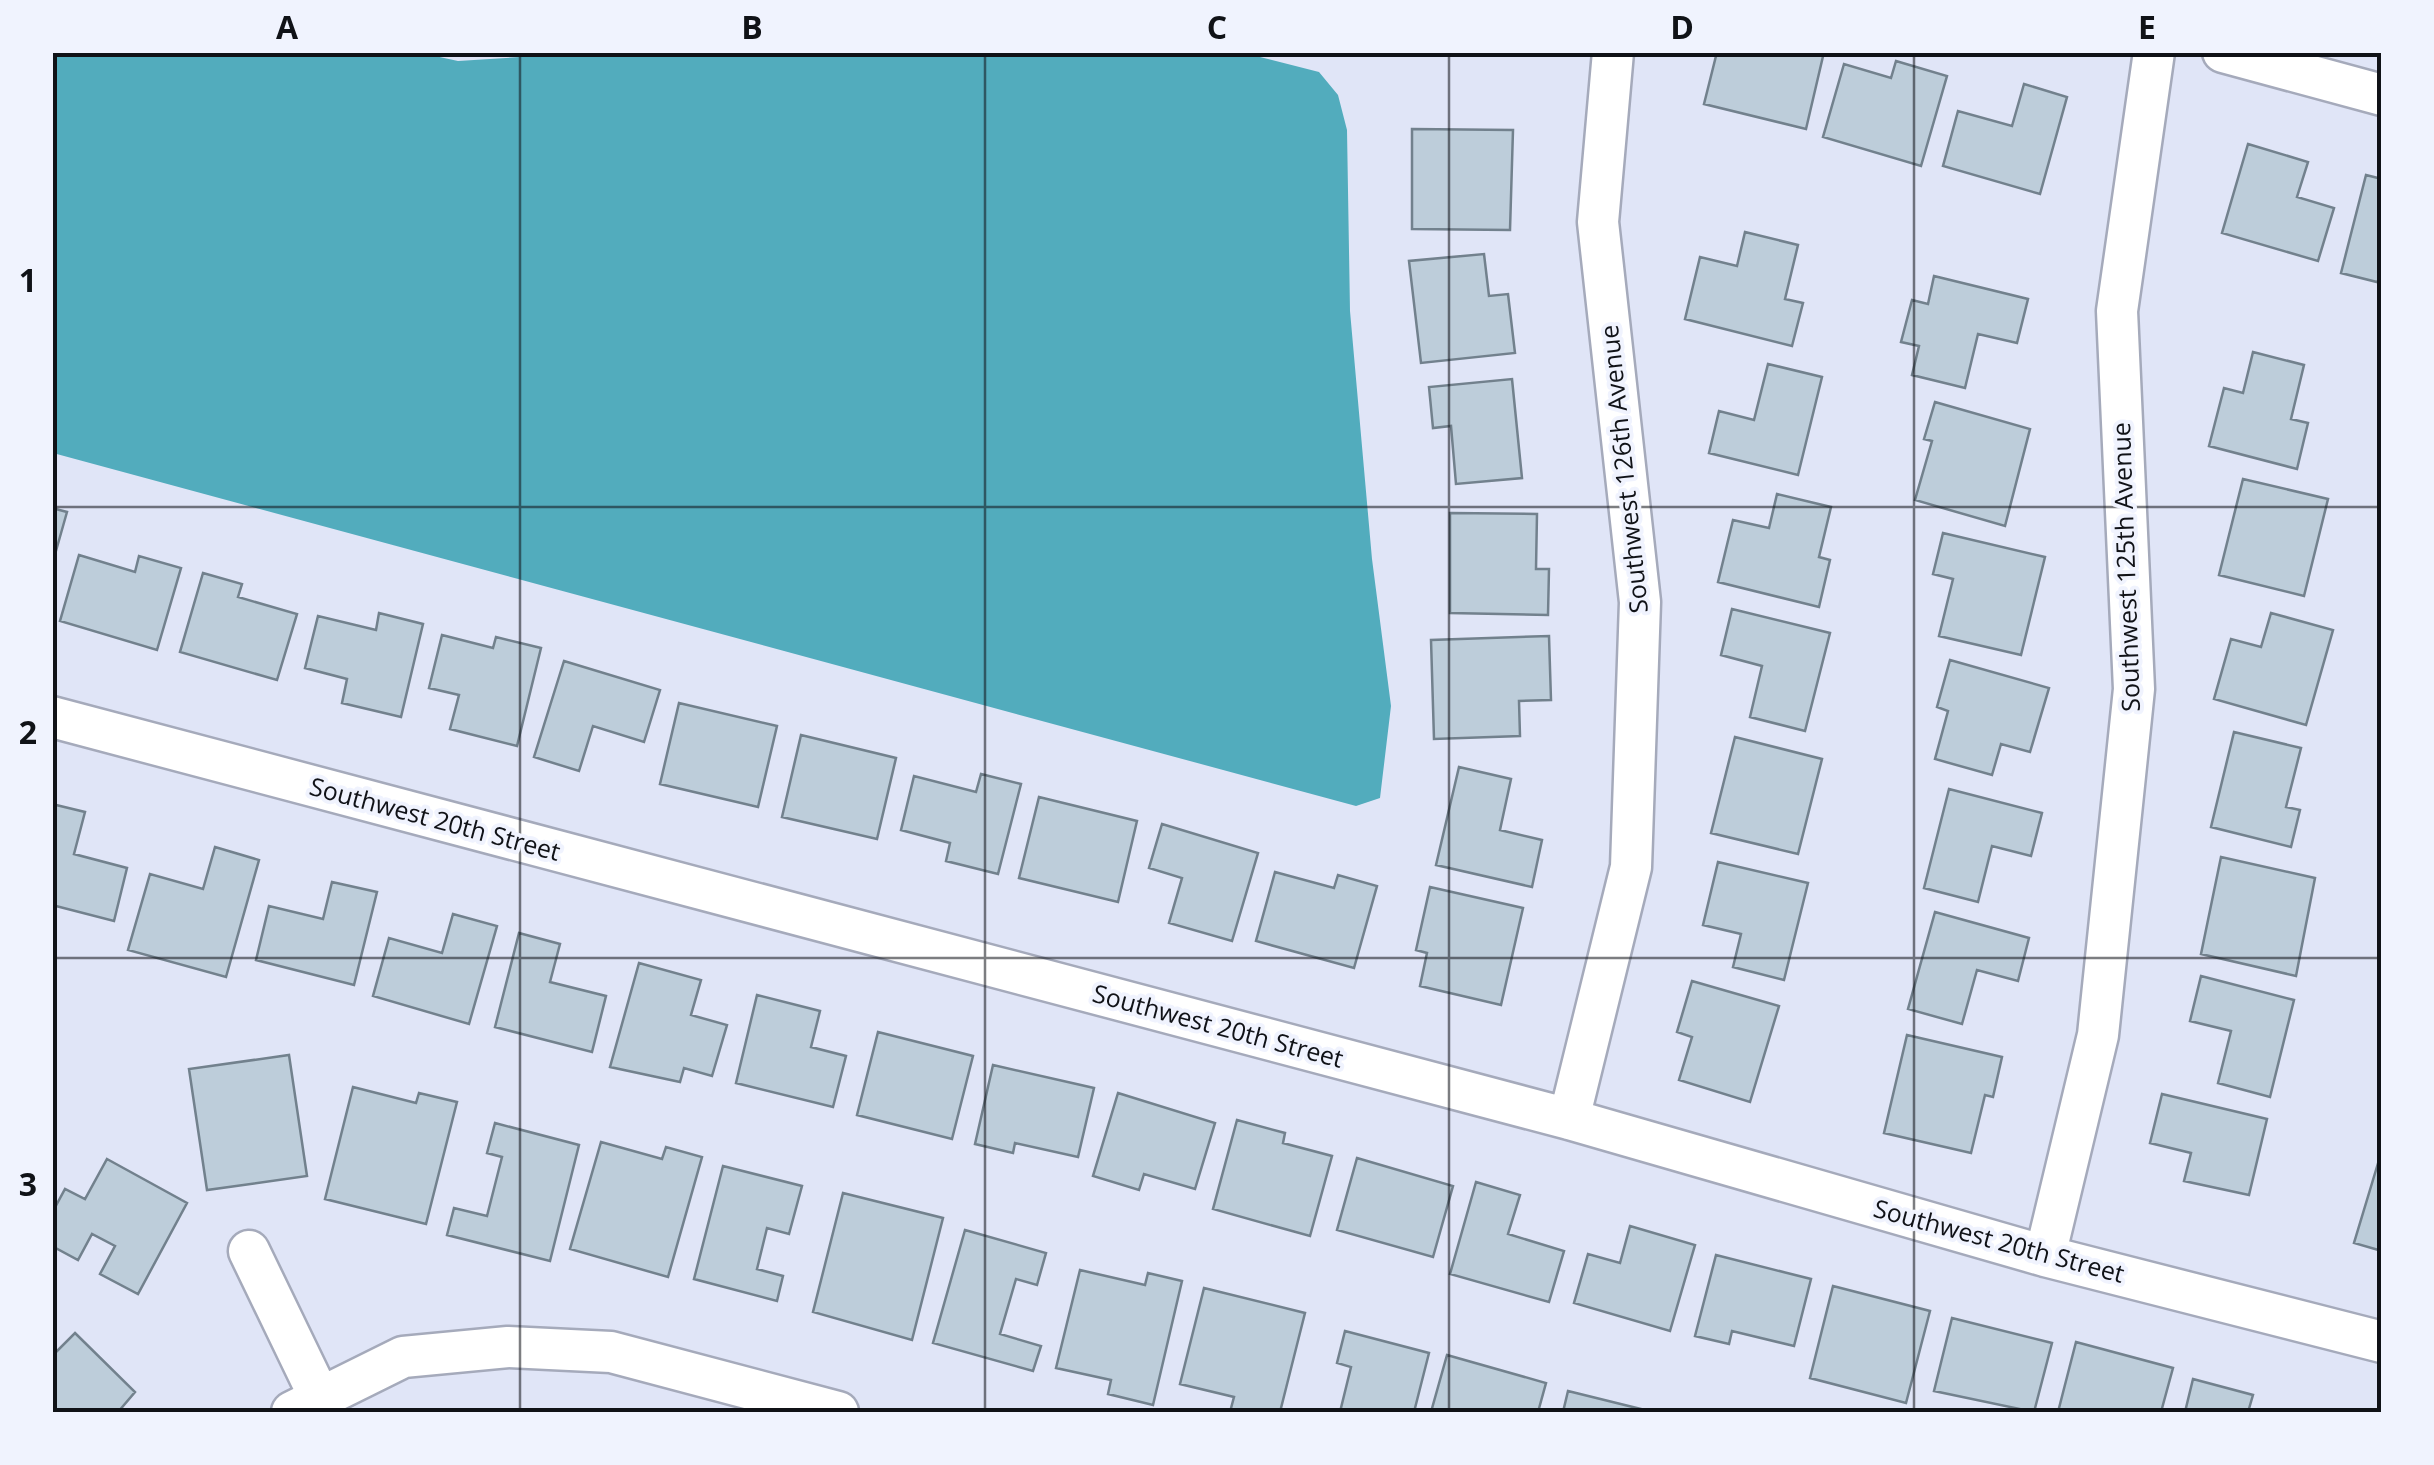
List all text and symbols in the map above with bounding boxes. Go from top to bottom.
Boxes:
text: A [276,5,299,48]
text: B [741,5,763,48]
text: C [1207,5,1227,48]
text: D [1670,5,1694,48]
text: E [2138,5,2156,48]
text: 1 [19,258,37,301]
street label: Southwest 126th Avenue [1591,323,1655,615]
street label: Southwest 125th Avenue [2103,422,2147,712]
text: 2 [19,710,37,753]
street label: Southwest 20th Street [306,768,564,868]
street label: Southwest 20th Street [1089,975,1347,1075]
text: 3 [19,1162,37,1205]
street label: Southwest 20th Street [1870,1190,2128,1290]

